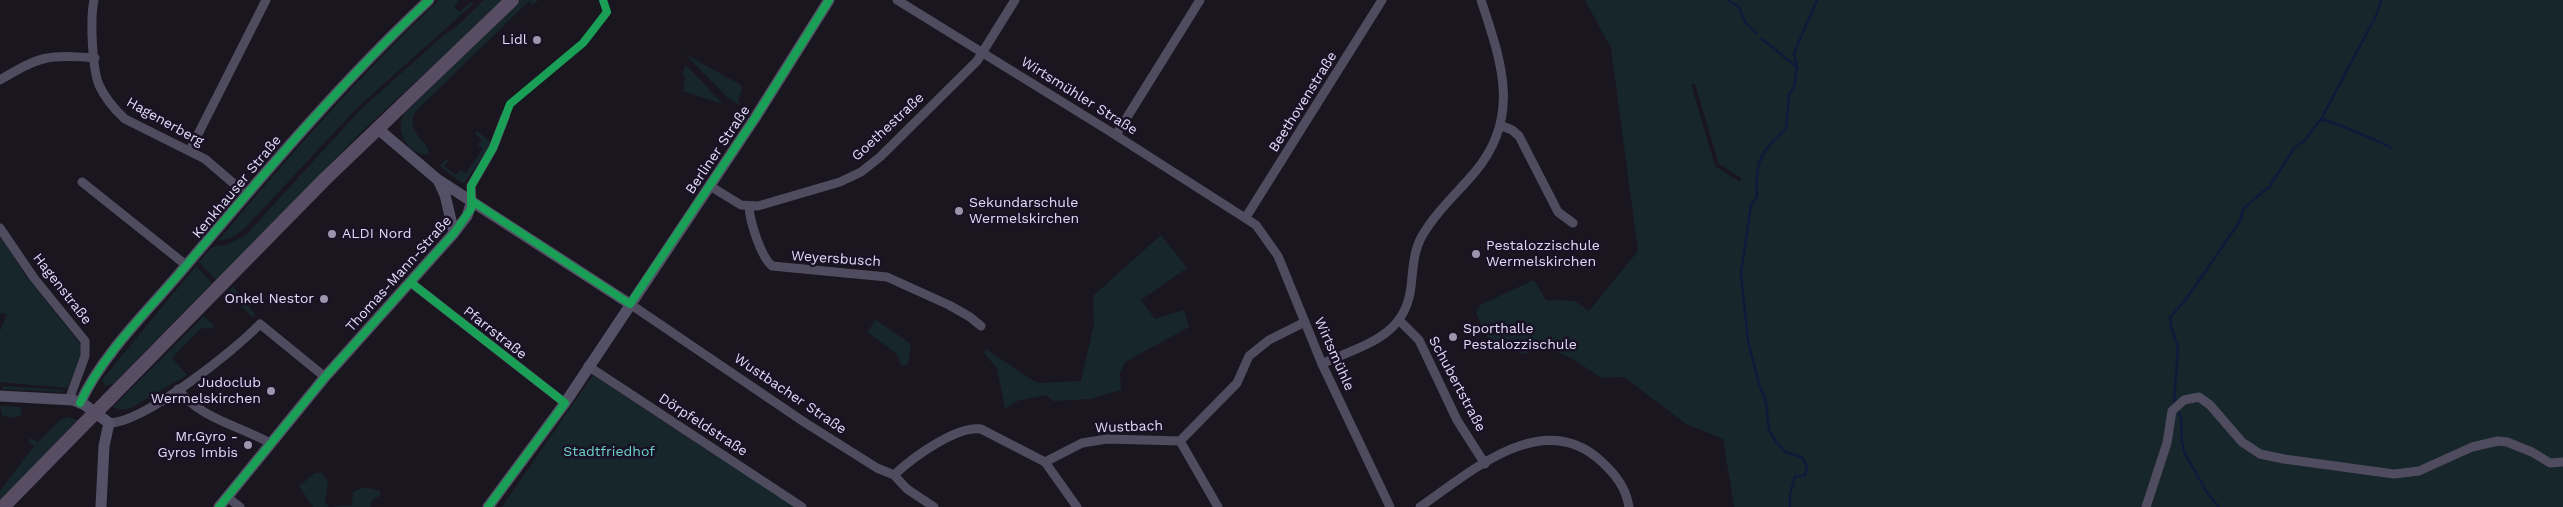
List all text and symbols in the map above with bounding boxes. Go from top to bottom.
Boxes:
place label: Lidl [502,32,527,48]
marker: Lidl [531,34,543,46]
street label: Beethovenstraße [1265,49,1341,155]
street label: Wirtsmühler Straße [1018,53,1140,139]
street label: Goethestraße [848,89,928,165]
street label: Hagenerberg [123,94,207,150]
street label: Berliner Straße [682,103,754,197]
street label: Kenkhauser Straße [189,132,285,242]
place label: Sekundarschule Wermelskirchen [969,195,1079,228]
marker: Sekundarschule Wermelskirchen [953,205,965,217]
street label: Thomas-Mann-Straße [343,213,455,335]
place label: ALDI Nord [342,226,411,242]
marker: ALDI Nord [326,228,338,240]
place label: Pestalozzischule Wermelskirchen [1486,238,1600,270]
street label: Weyersbusch [790,247,882,271]
marker: Pestalozzischule Wermelskirchen [1470,248,1482,260]
street label: Hagenstraße [29,250,95,328]
place label: Onkel Nestor [225,291,314,307]
marker: Onkel Nestor [318,293,330,305]
street label: Pfarrstraße [460,303,530,363]
street label: Wirtsmühle [1310,315,1358,393]
place label: Sporthalle Pestalozzischule [1463,321,1577,354]
marker: Sporthalle Pestalozzischule [1447,331,1459,343]
street label: Schubertstraße [1425,333,1489,435]
street label: Wustbacher Straße [731,350,849,438]
place label: Judoclub Wermelskirchen [151,375,261,408]
marker: Judoclub Wermelskirchen [265,385,277,397]
street label: Dörpfeldstraße [655,390,751,460]
street label: Wustbach [1095,417,1163,437]
place label: Mr.Gyro - Gyros Imbis [157,429,238,462]
marker: Mr.Gyro - Gyros Imbis [242,439,254,451]
park label: Stadtfriedhof [563,444,655,460]

